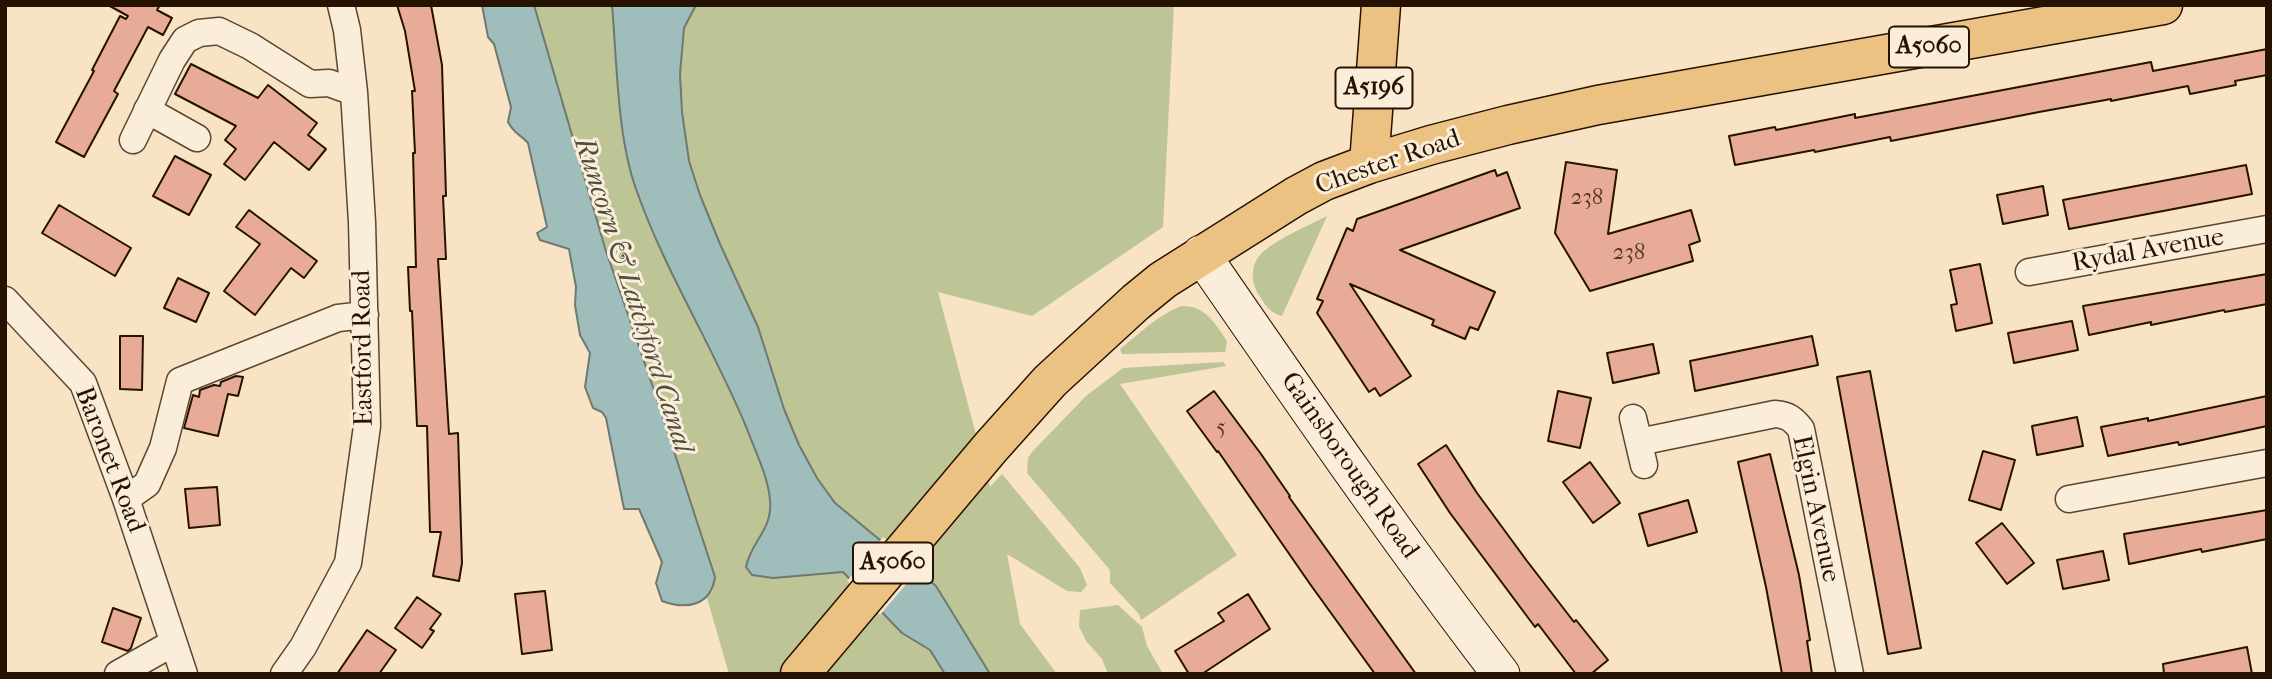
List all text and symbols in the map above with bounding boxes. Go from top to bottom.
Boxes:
road number: A5060 [1889,27,1969,68]
road number: A5196 [1336,68,1412,108]
street label: Chester Road [1311,124,1465,202]
water label: Runcorn & Latchford Canal [565,133,699,457]
house number: 238 [1571,184,1603,212]
street label: Rydal Avenue [2070,222,2226,280]
house number: 238 [1613,239,1645,267]
street label: Eastford Road [347,270,381,426]
street label: Gainsborough Road [1273,367,1425,565]
street label: Baronet Road [67,383,151,537]
house number: 5 [1216,414,1226,442]
street label: Elgin Avenue [1784,433,1846,585]
road number: A5060 [853,542,933,584]

